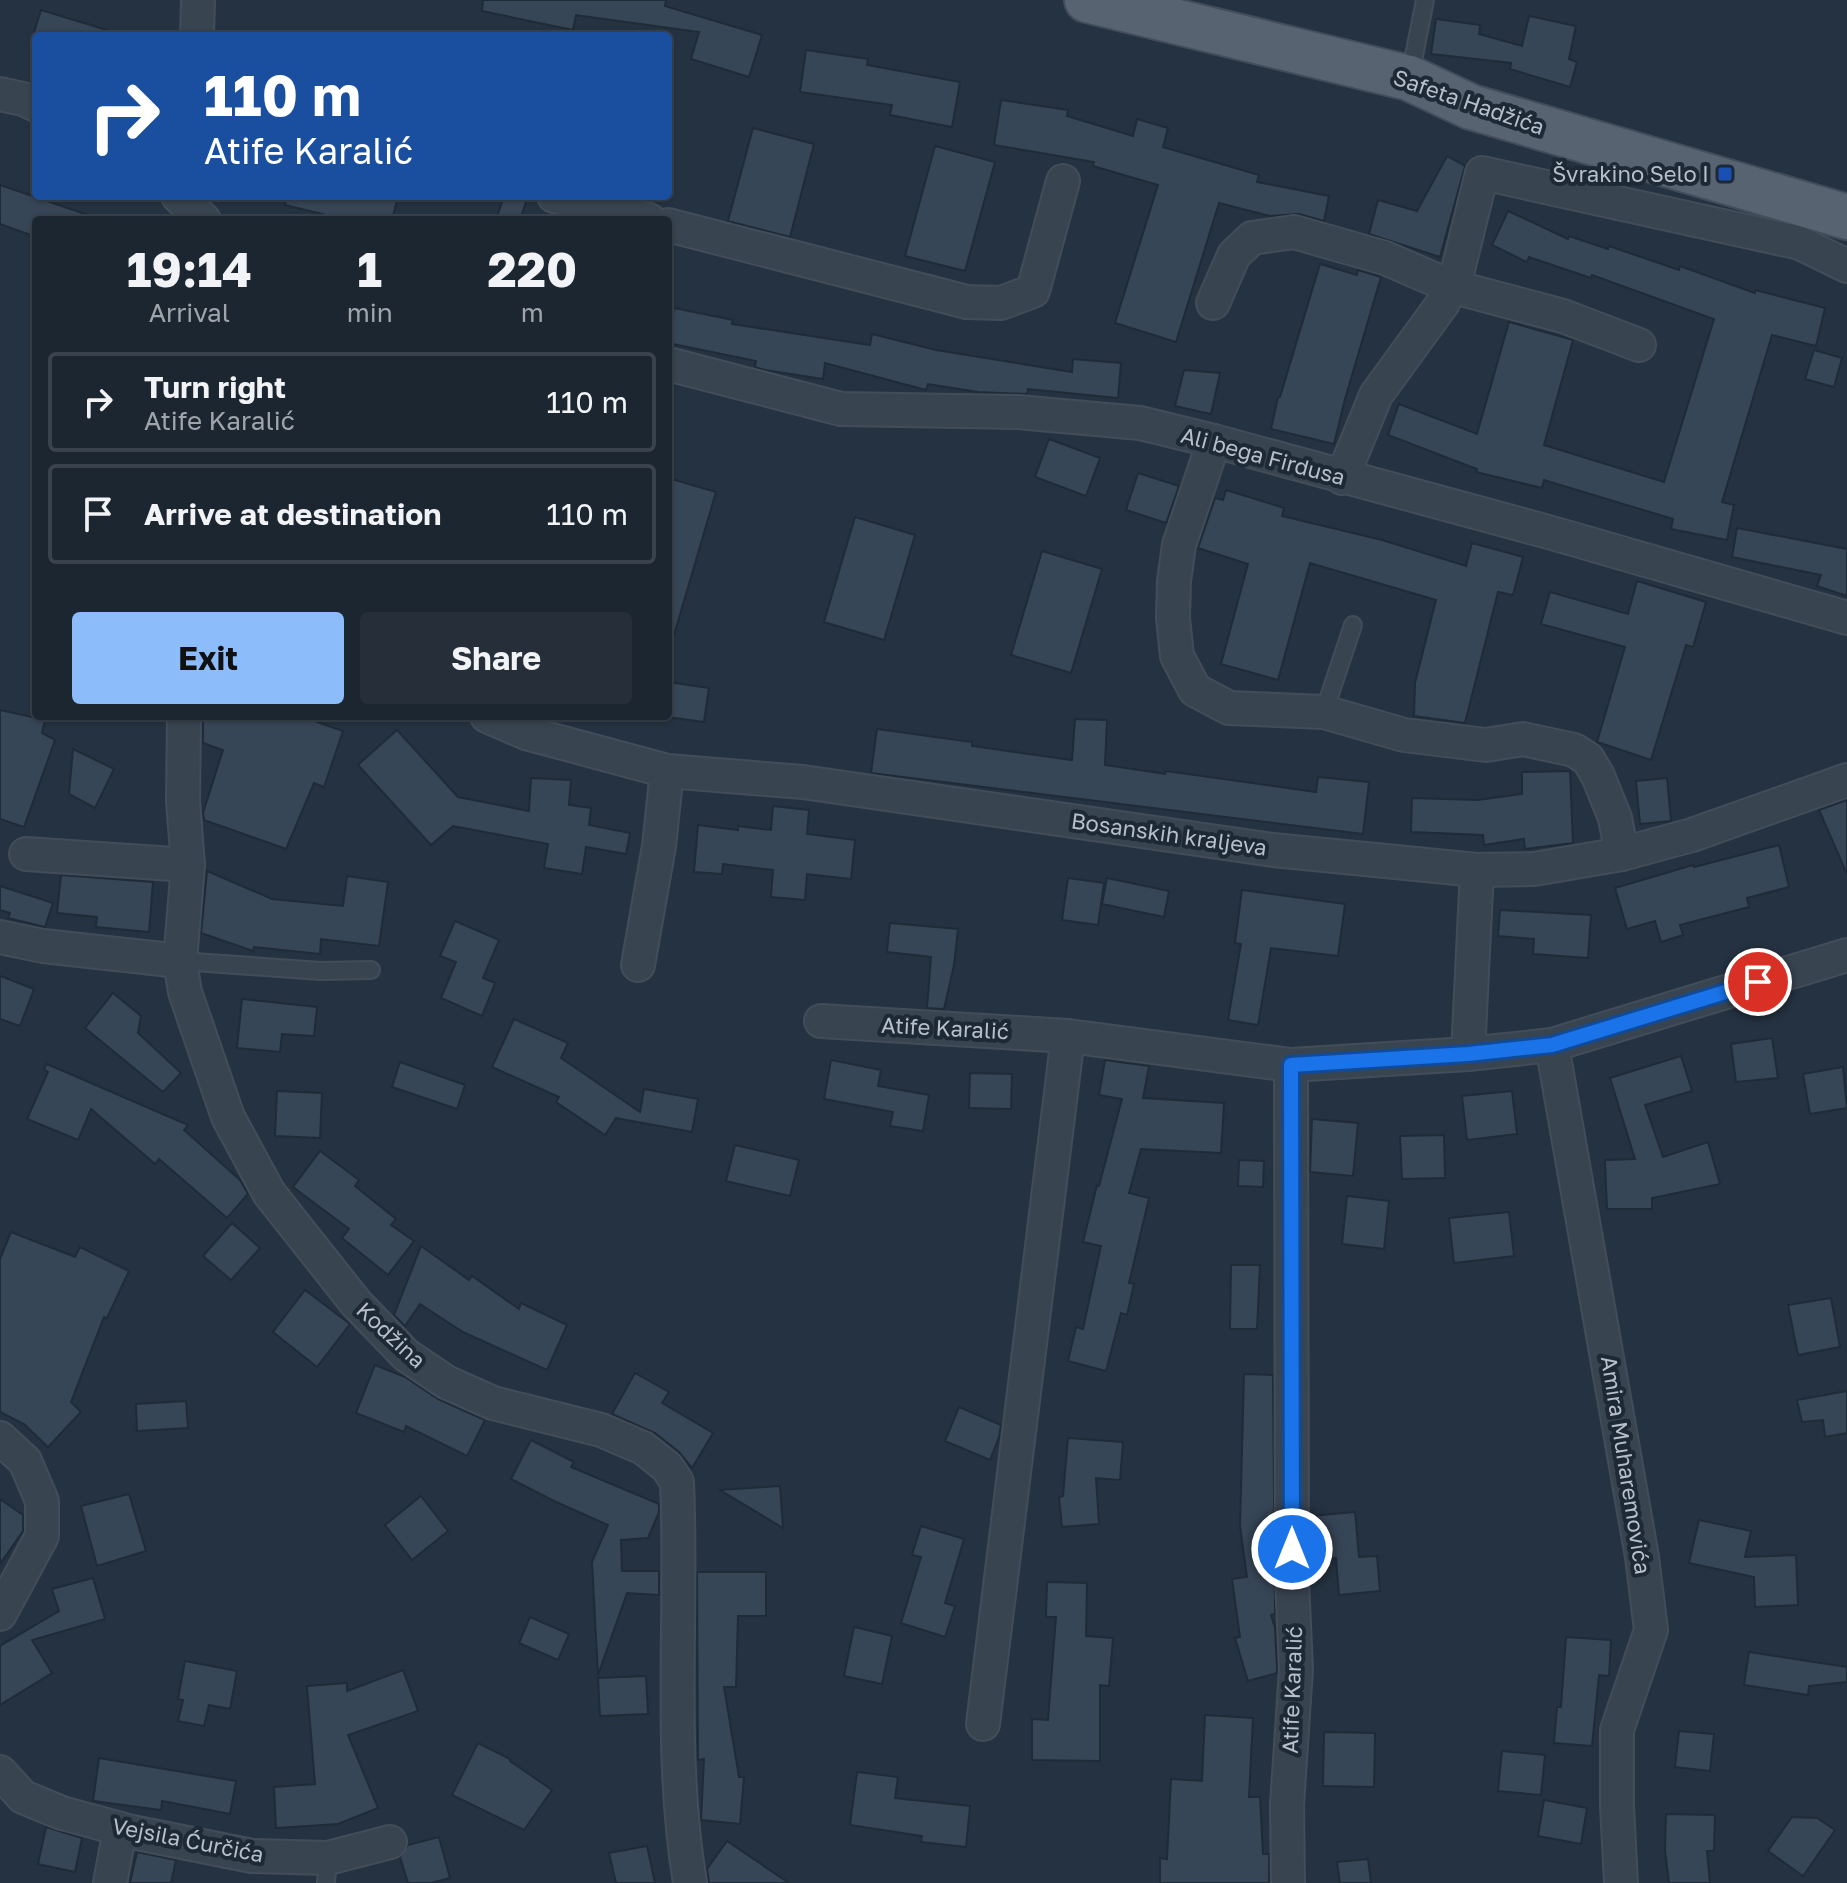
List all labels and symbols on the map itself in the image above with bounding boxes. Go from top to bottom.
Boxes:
street label: Safeta Hadžića [1390,63,1548,140]
place label: Švrakino Selo I [1552,160,1709,187]
marker: Švrakino Selo I [1716,165,1734,183]
street label: Ali bega Firdusa [1178,421,1348,490]
street label: Bosanskih kraljeva [1070,806,1269,861]
pin [1724,948,1792,1016]
street label: Atife Karalić [881,1011,1010,1044]
street label: Kodžina [351,1296,431,1373]
street label: Amira Muharemovića [1596,1354,1657,1576]
position arrow [1250,1507,1334,1591]
street label: Atife Karalić [1276,1626,1307,1754]
street label: Vejsila Ćurčića [110,1812,266,1867]

